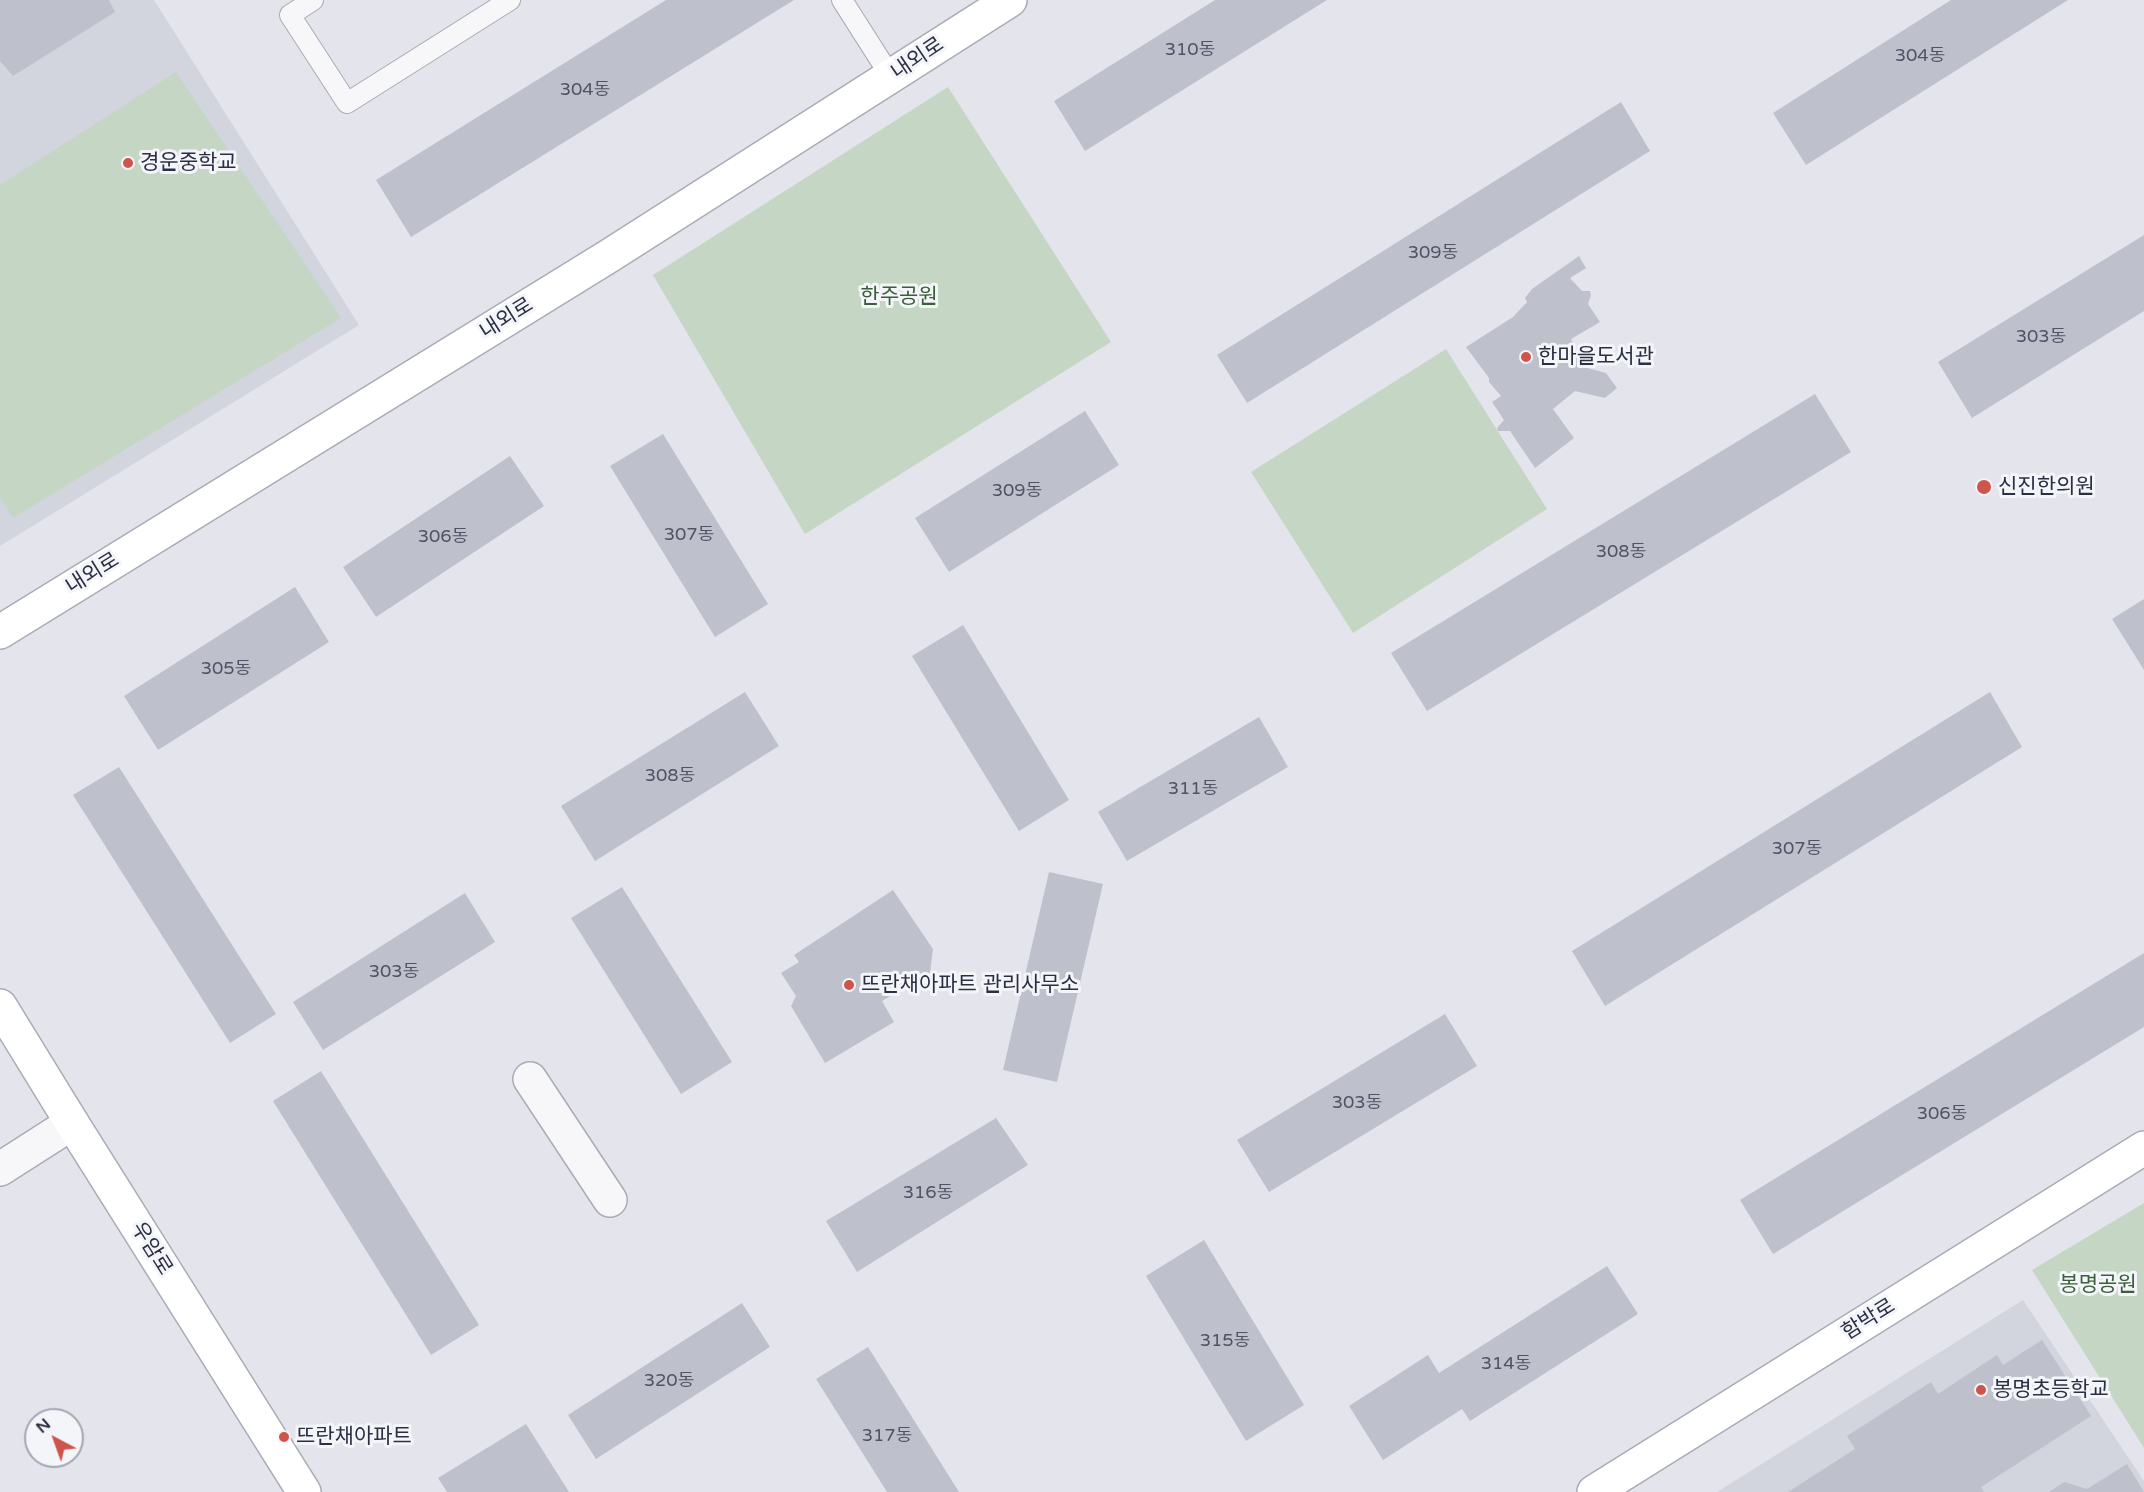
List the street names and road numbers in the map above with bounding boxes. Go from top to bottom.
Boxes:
street label: 내외로 [887,32,949,86]
street label: 내외로 [476,293,538,345]
street label: 내외로 [62,548,124,600]
street label: 우암로 [125,1218,177,1280]
street label: 함박로 [1838,1294,1900,1346]

